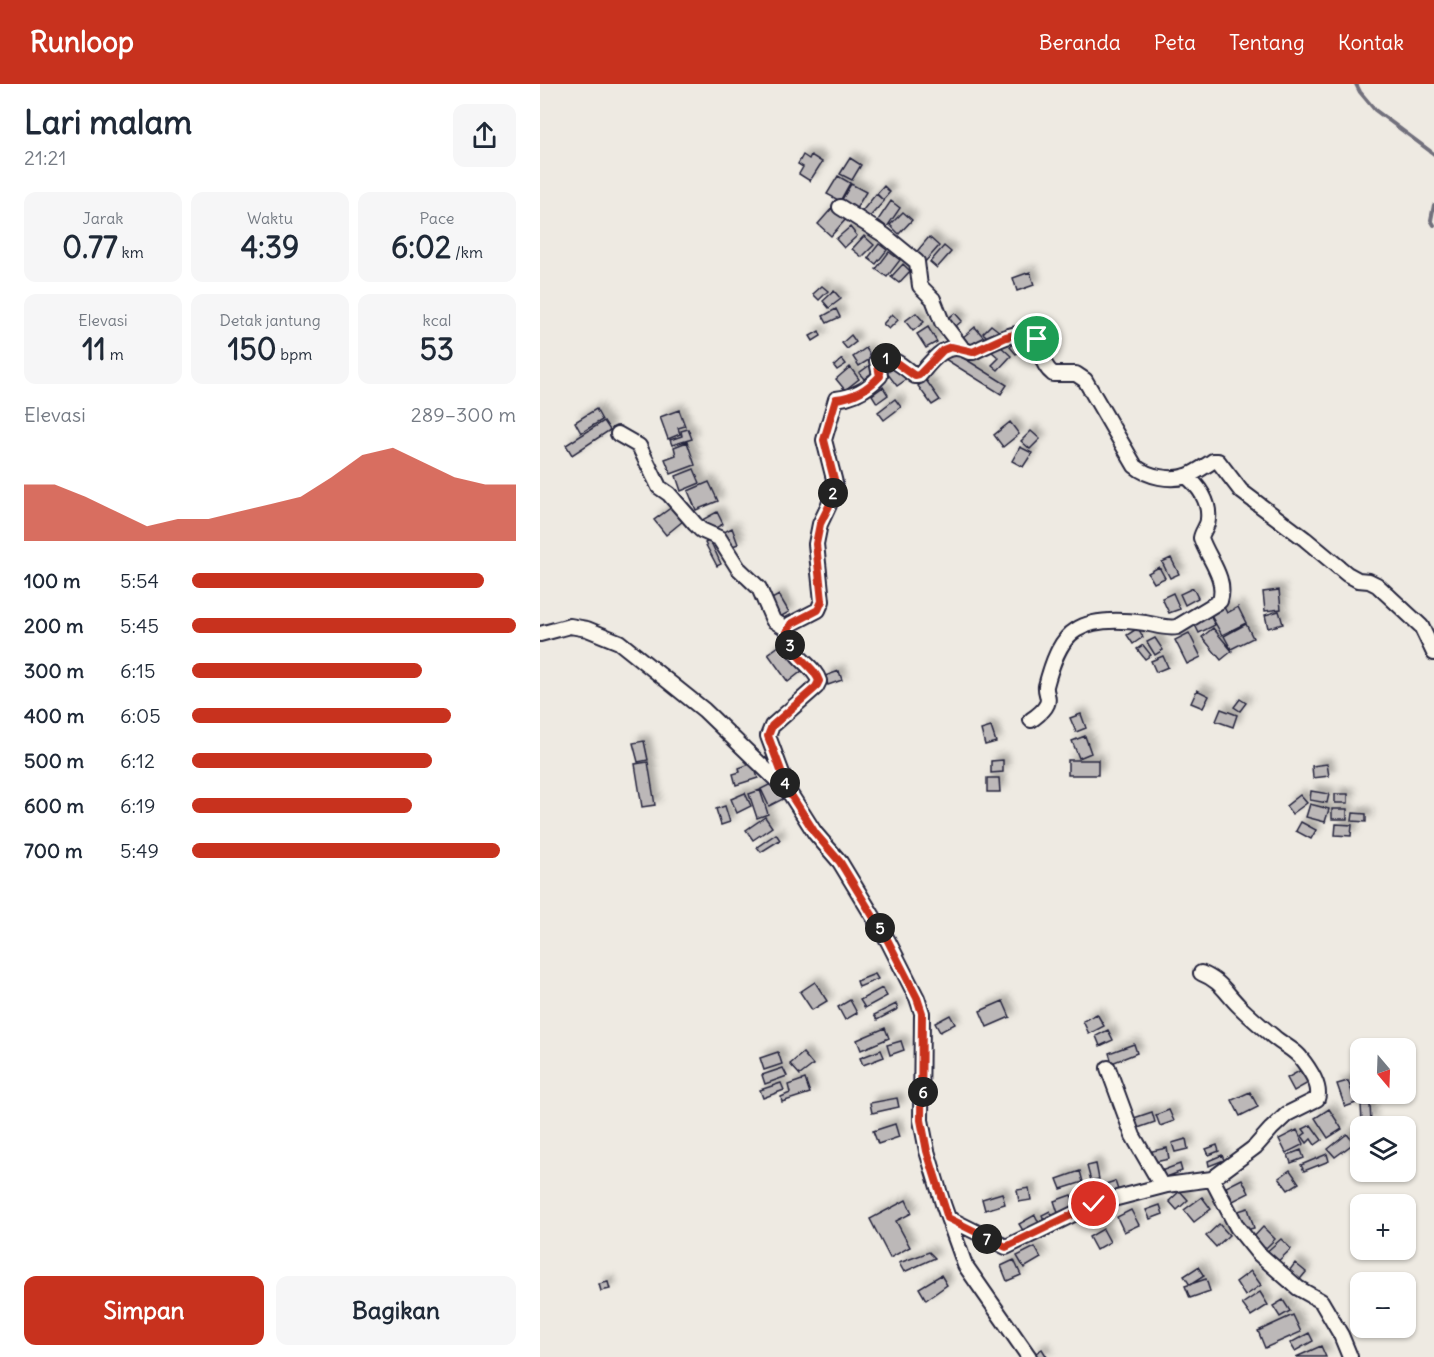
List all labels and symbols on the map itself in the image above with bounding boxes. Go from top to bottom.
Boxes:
pin [1011,313,1062,364]
pin: 1 [871,343,901,373]
pin: 2 [818,478,848,508]
pin: 3 [775,630,805,660]
pin: 4 [770,768,800,798]
pin: 5 [865,913,895,943]
north arrow [1350,1038,1416,1104]
pin: 6 [908,1077,938,1107]
pin [1068,1178,1119,1229]
pin: 7 [972,1224,1002,1254]

